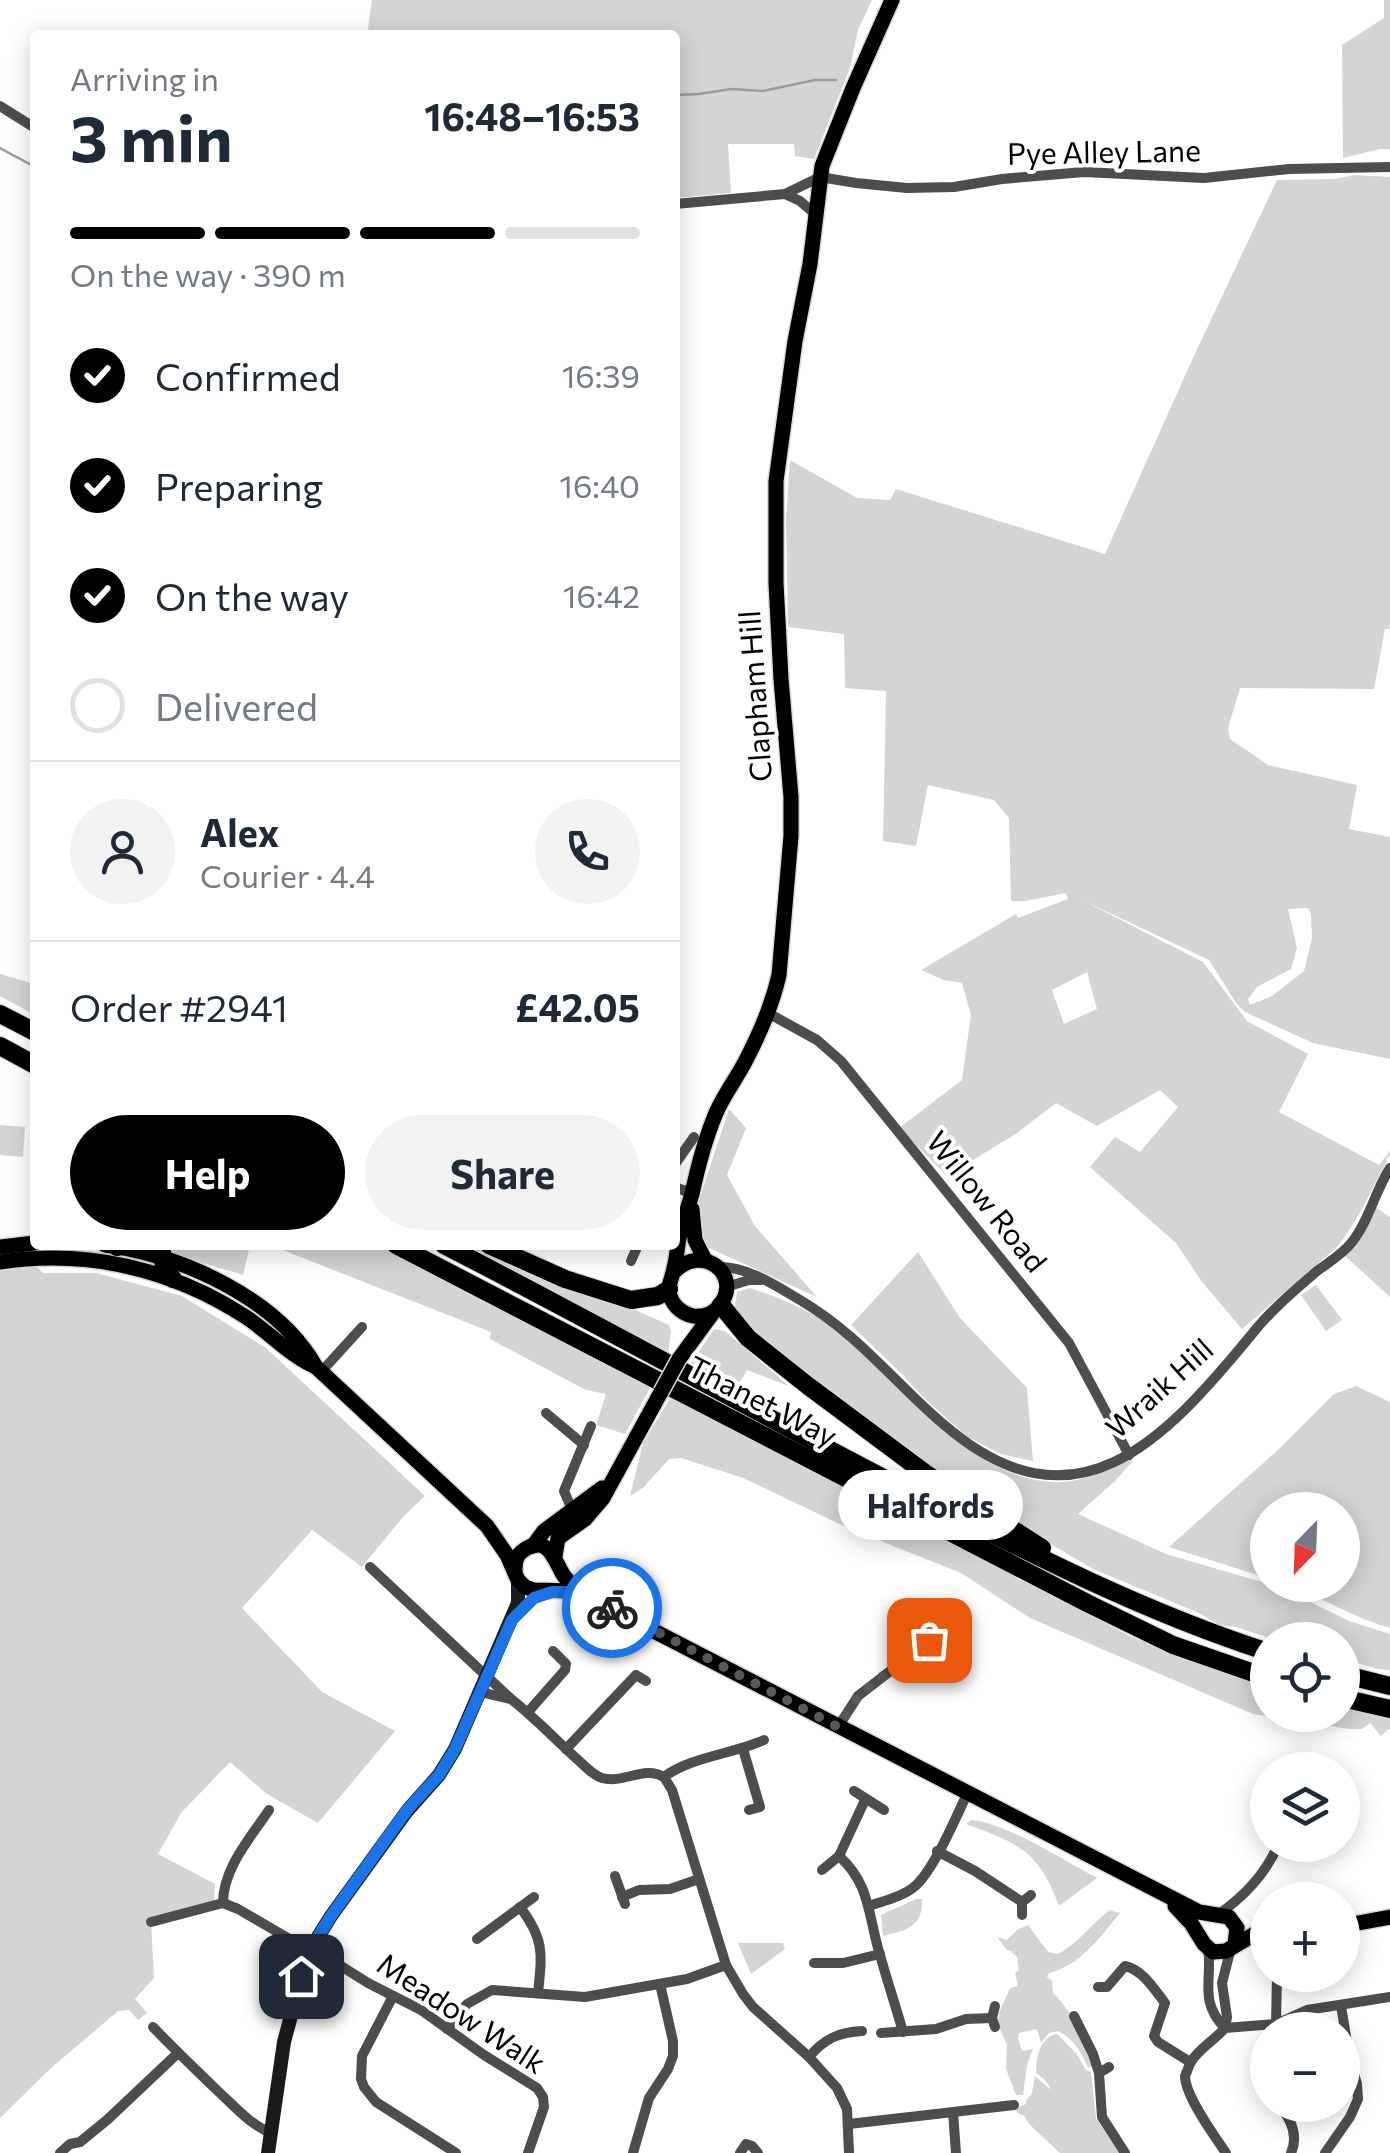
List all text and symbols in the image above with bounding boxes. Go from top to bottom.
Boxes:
text: Arriving in [70,58,219,98]
text: 16:48–16:53 [424,92,640,139]
text: 3 min [70,96,233,175]
street label: Pye Alley Lane [1007,130,1201,171]
text: On the way · 390 m [70,254,346,294]
icon: check [70,348,125,403]
text: Confirmed [155,352,341,399]
text: 16:39 [562,355,640,395]
icon: check [70,458,125,513]
text: Preparing [155,462,323,509]
text: 16:40 [559,465,640,505]
icon: check [70,568,125,623]
text: On the way [155,572,349,619]
text: 16:42 [563,575,640,615]
street label: Clapham Hill [729,609,778,783]
text: Delivered [155,682,318,729]
button: person [70,799,175,904]
button: phone [535,799,640,904]
text: Alex [200,808,279,855]
text: Courier · 4.4 [200,855,375,895]
text: Order #2941 [70,983,288,1030]
text: £42.05 [515,983,640,1030]
button: Help [70,1115,345,1230]
button: Share [365,1115,640,1230]
street label: Willow Road [920,1122,1056,1278]
street label: Wraik Hill [1097,1329,1220,1445]
street label: Thanet Way [682,1346,844,1453]
callout: Halfords [836,1470,1022,1540]
text: Halfords [867,1485,994,1525]
north arrow [1250,1492,1360,1602]
map controls [1250,1492,1360,2122]
courier [562,1558,662,1658]
icon: bike [585,1581,640,1636]
pin [887,1598,972,1683]
icon: bag [902,1613,957,1668]
button: locate [1250,1622,1360,1732]
button: layers [1250,1752,1360,1862]
button: + [1250,1882,1360,1992]
pin [259,1934,344,2019]
street label: Meadow Walk [371,1944,553,2080]
icon: home [274,1949,329,2004]
button: − [1250,2012,1360,2122]

